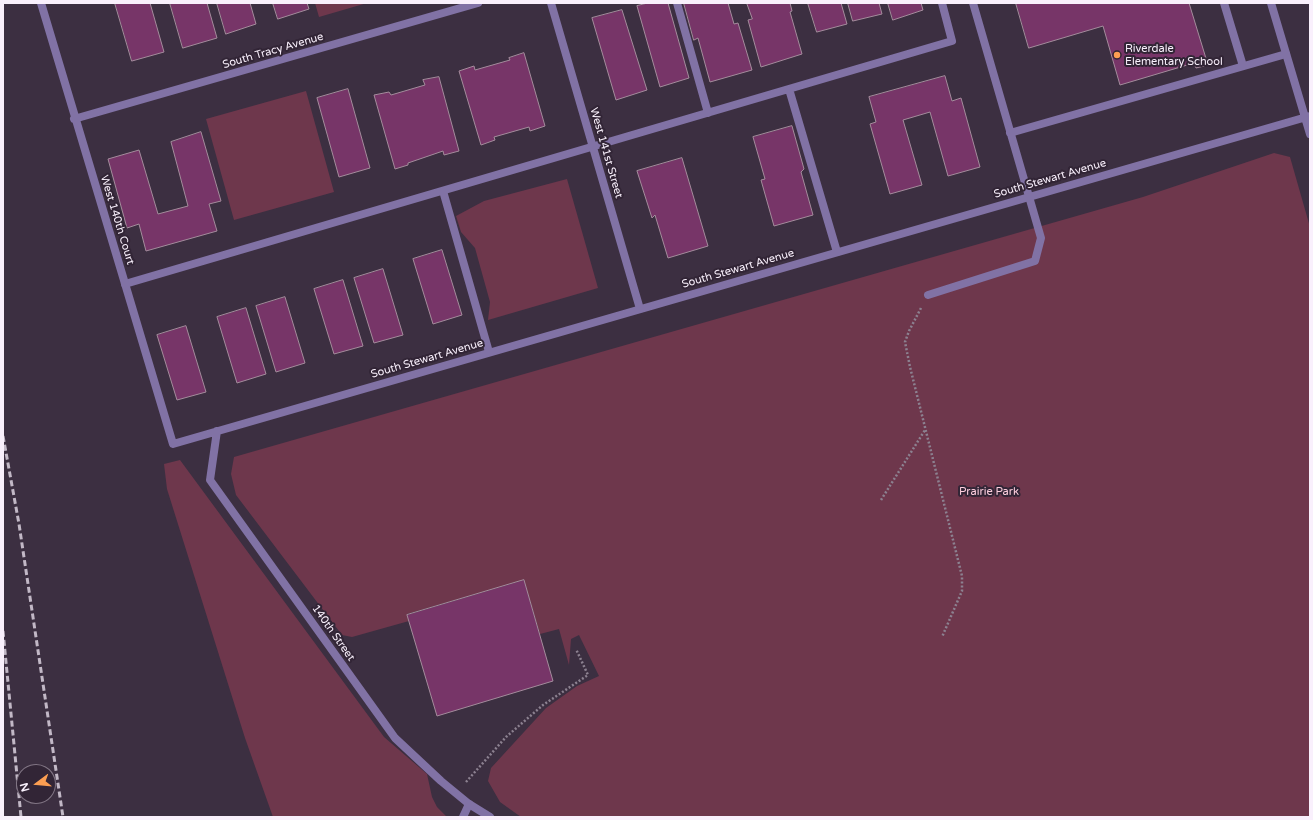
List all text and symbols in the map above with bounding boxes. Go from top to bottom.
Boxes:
street label: South Tracy Avenue [221,30,325,72]
place label: Riverdale Elementary School [1125,42,1223,68]
marker: Riverdale Elementary School [1112,50,1122,60]
street label: West 141st Street [587,106,625,200]
street label: South Stewart Avenue [992,157,1108,201]
street label: West 140th Court [97,174,137,266]
street label: South Stewart Avenue [680,247,796,291]
street label: South Stewart Avenue [369,337,485,381]
park label: Prairie Park [959,485,1019,499]
street label: 140th Street [309,602,357,664]
north arrow [16,764,56,804]
text: N [17,781,32,793]

